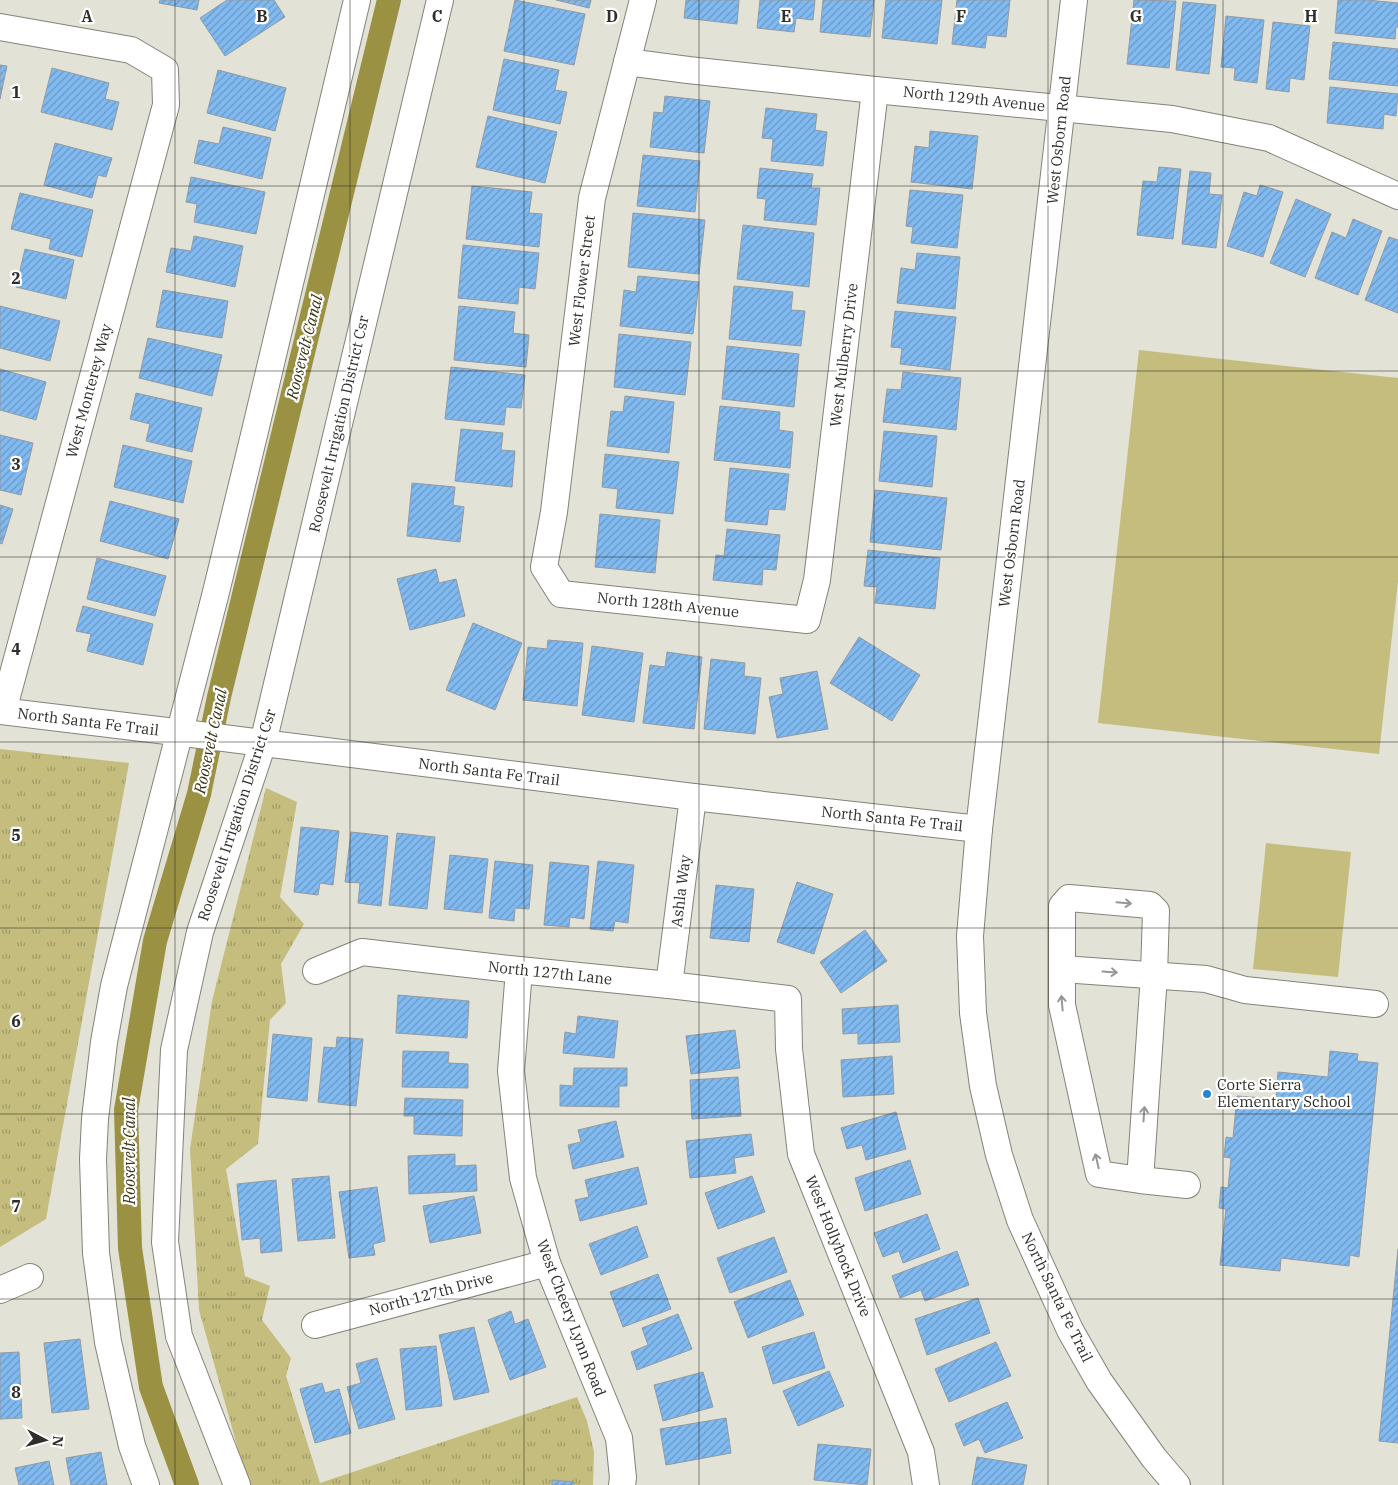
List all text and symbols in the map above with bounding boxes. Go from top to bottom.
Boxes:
text: A [81,6,93,26]
text: B [256,6,268,26]
text: C [432,6,442,26]
text: D [606,6,618,26]
text: E [781,6,791,26]
text: F [956,6,966,26]
text: G [1130,6,1142,26]
text: H [1305,6,1318,26]
street label: West Osborn Road [1042,75,1075,205]
text: 1 [11,82,21,102]
street label: North 129th Avenue [902,82,1046,115]
street label: West Flower Street [564,214,599,348]
text: 2 [11,268,21,288]
street label: West Mulberry Drive [825,282,862,428]
water label: Roosevelt Canal [281,292,327,402]
street label: Roosevelt Irrigation District Csr [304,313,373,534]
street label: West Monterey Way [61,322,116,460]
text: 3 [11,454,21,474]
street label: West Osborn Road [994,478,1029,608]
street label: North 128th Avenue [596,588,740,621]
text: 4 [11,639,21,659]
water label: Roosevelt Canal [189,686,231,796]
street label: North Santa Fe Trail [16,703,160,740]
street label: Roosevelt Irrigation District Csr [193,706,280,923]
street label: North Santa Fe Trail [417,753,561,790]
street label: North Santa Fe Trail [820,802,964,835]
text: 5 [11,825,21,845]
street label: Ashla Way [667,854,694,928]
one-way arrow [1116,898,1132,908]
street label: North 127th Lane [487,957,613,988]
one-way arrow [1102,968,1118,977]
one-way arrow [1058,995,1067,1011]
text: 6 [11,1011,21,1031]
place label: Corte Sierra Elementary School [1217,1075,1351,1111]
marker: Corte Sierra Elementary School [1201,1088,1213,1100]
water label: Roosevelt Canal [119,1097,139,1205]
one-way arrow [1140,1106,1149,1122]
one-way arrow [1091,1154,1101,1170]
street label: West Hollyhock Drive [801,1172,876,1319]
text: 7 [11,1196,21,1216]
street label: North Santa Fe Trail [1018,1229,1097,1365]
street label: West Cheery Lynn Road [533,1237,610,1399]
street label: North 127th Drive [367,1268,495,1319]
text: 8 [11,1382,21,1402]
north arrow [20,1415,70,1465]
text: N [48,1435,67,1448]

